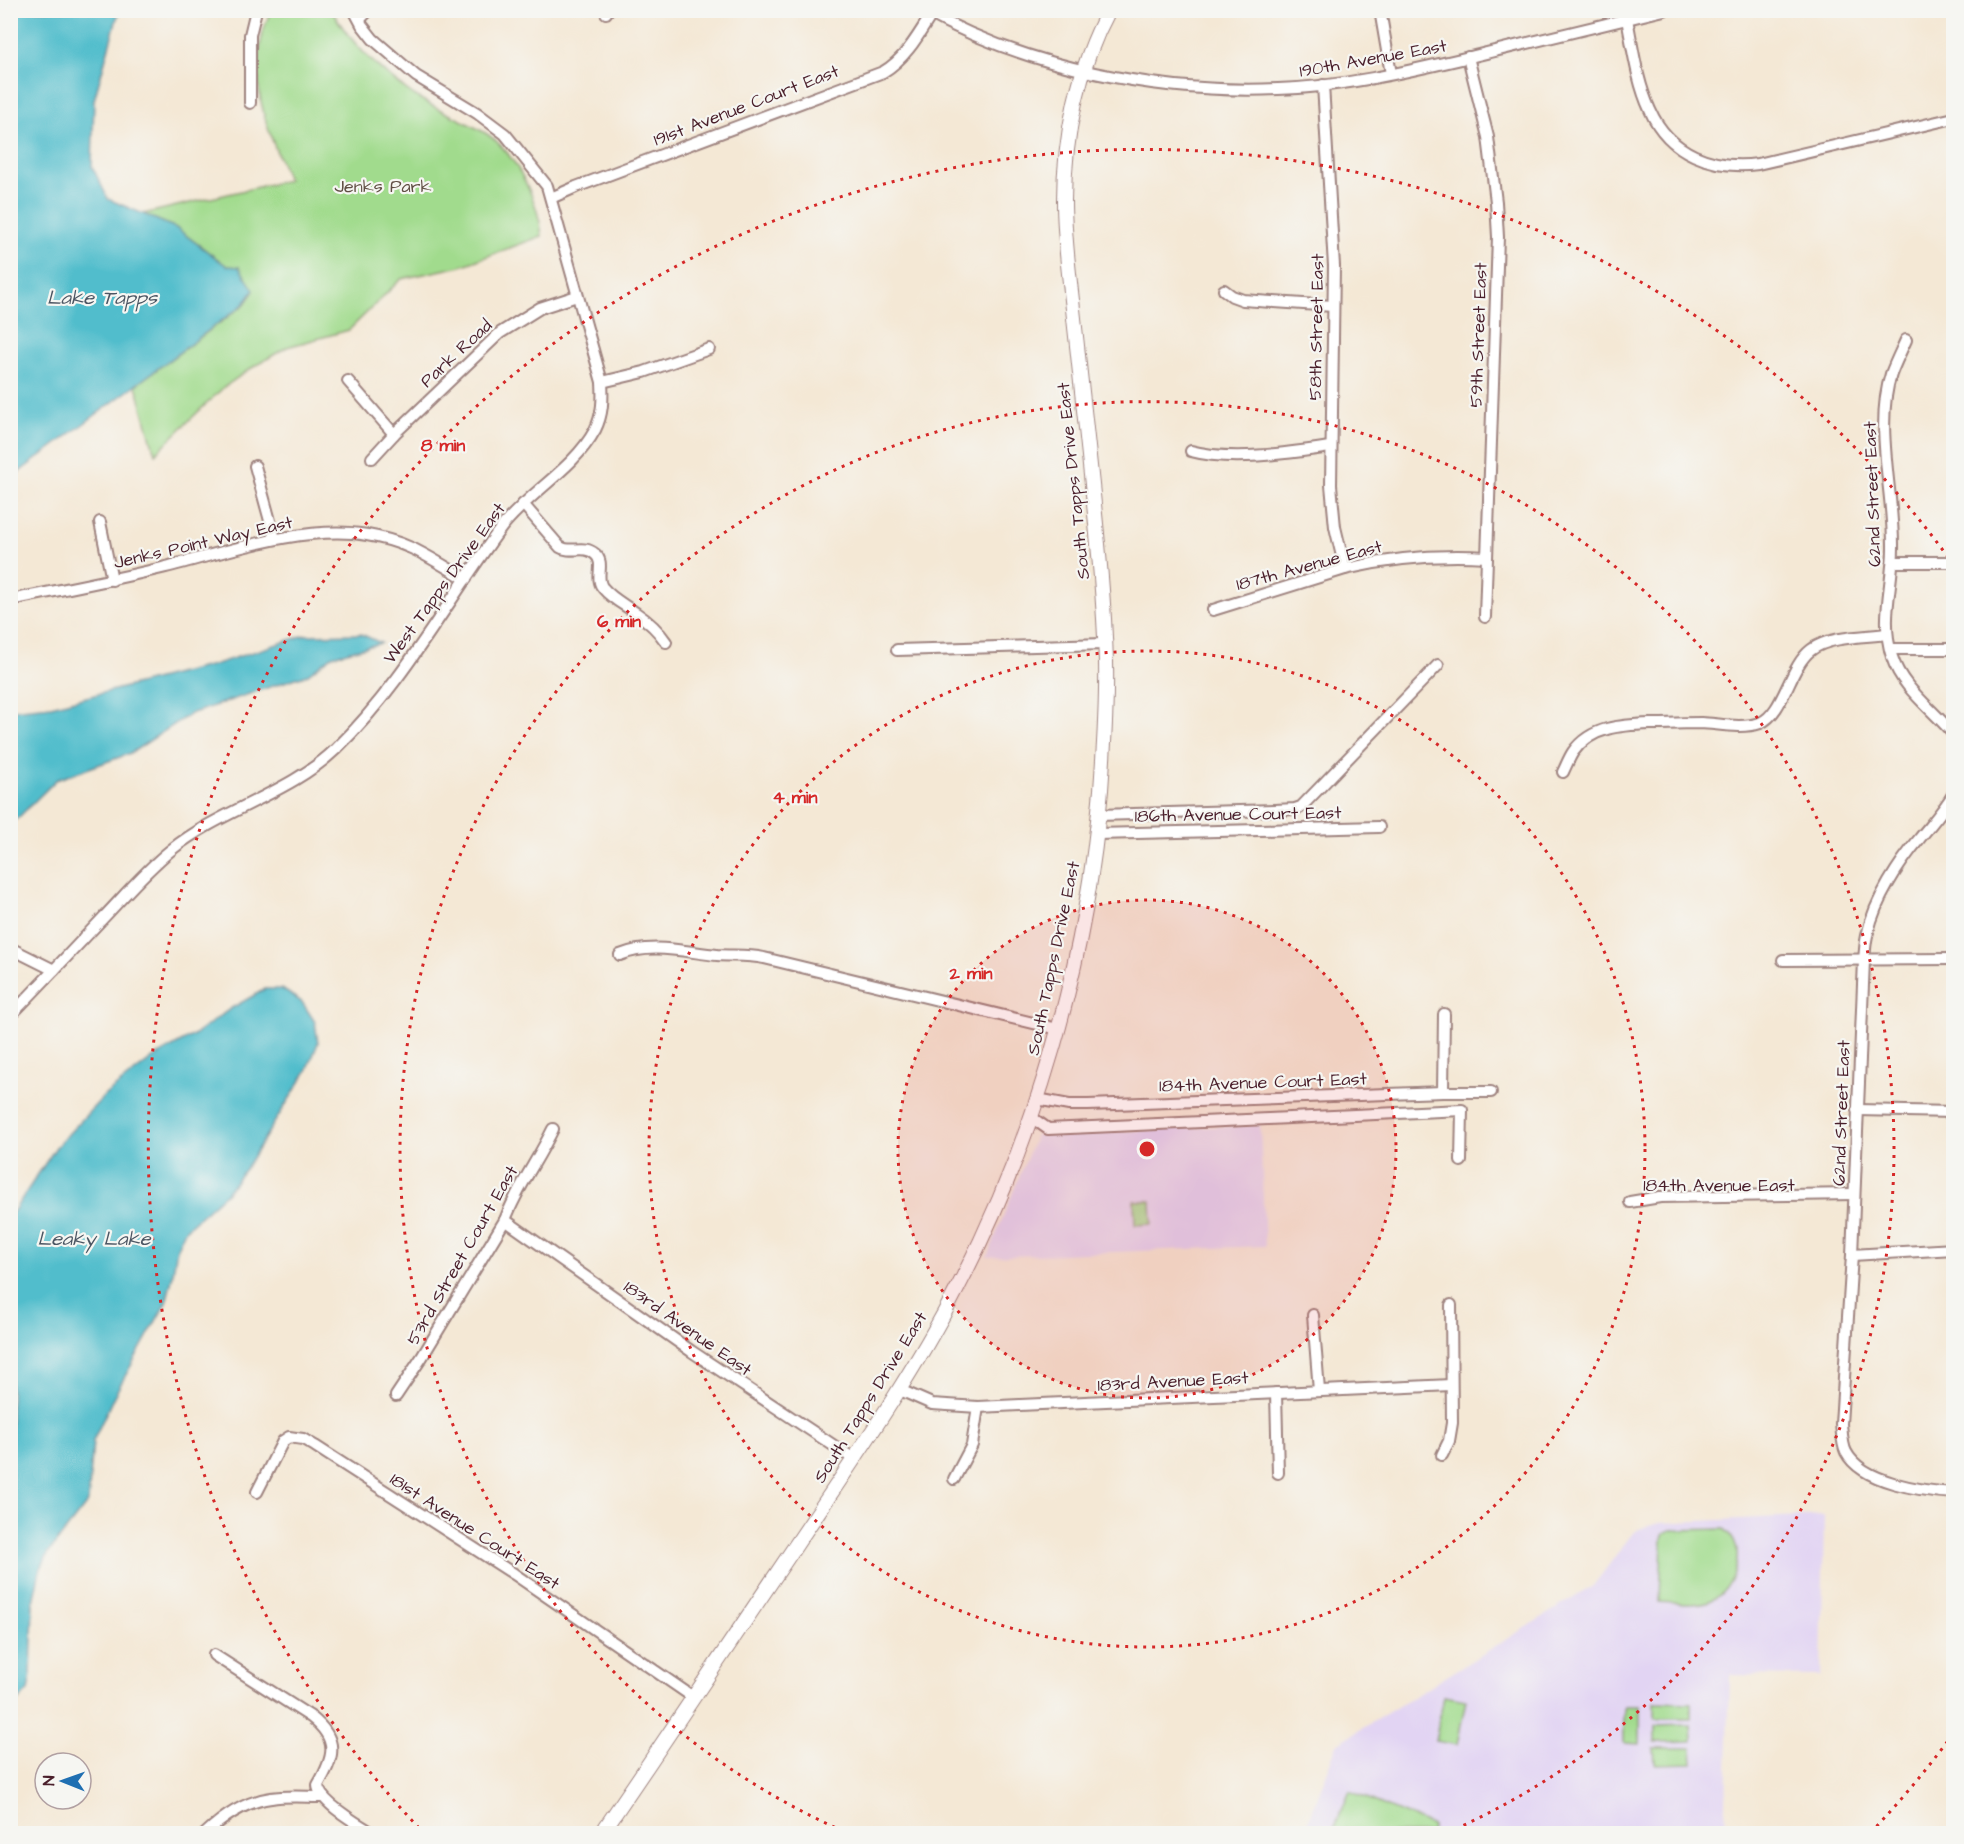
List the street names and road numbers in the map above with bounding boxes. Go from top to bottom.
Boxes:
street label: 190th Avenue East [1297,33,1449,84]
street label: 191st Avenue Court East [650,58,843,152]
street label: 58th Street East [1303,253,1330,401]
street label: 59th Street East [1463,261,1494,408]
street label: Park Road [415,313,498,393]
street label: South Tapps Drive East [1051,381,1096,581]
street label: 62nd Street East [1857,420,1888,567]
street label: West Tapps Drive East [377,497,512,669]
street label: Jenks Point Way East [111,510,296,576]
street label: 187th Avenue East [1233,534,1386,597]
street label: 186th Avenue Court East [1134,800,1342,829]
street label: South Tapps Drive East [1021,858,1086,1057]
street label: 62nd Street East [1826,1039,1857,1186]
street label: 184th Avenue Court East [1159,1066,1368,1099]
street label: 53rd Street Court East [401,1160,525,1350]
street label: 184th Avenue East [1643,1173,1795,1198]
street label: 183rd Avenue East [619,1275,757,1382]
street label: South Tapps Drive East [807,1306,934,1488]
street label: 183rd Avenue East [1097,1365,1250,1398]
street label: 181st Avenue Court East [385,1467,565,1596]

